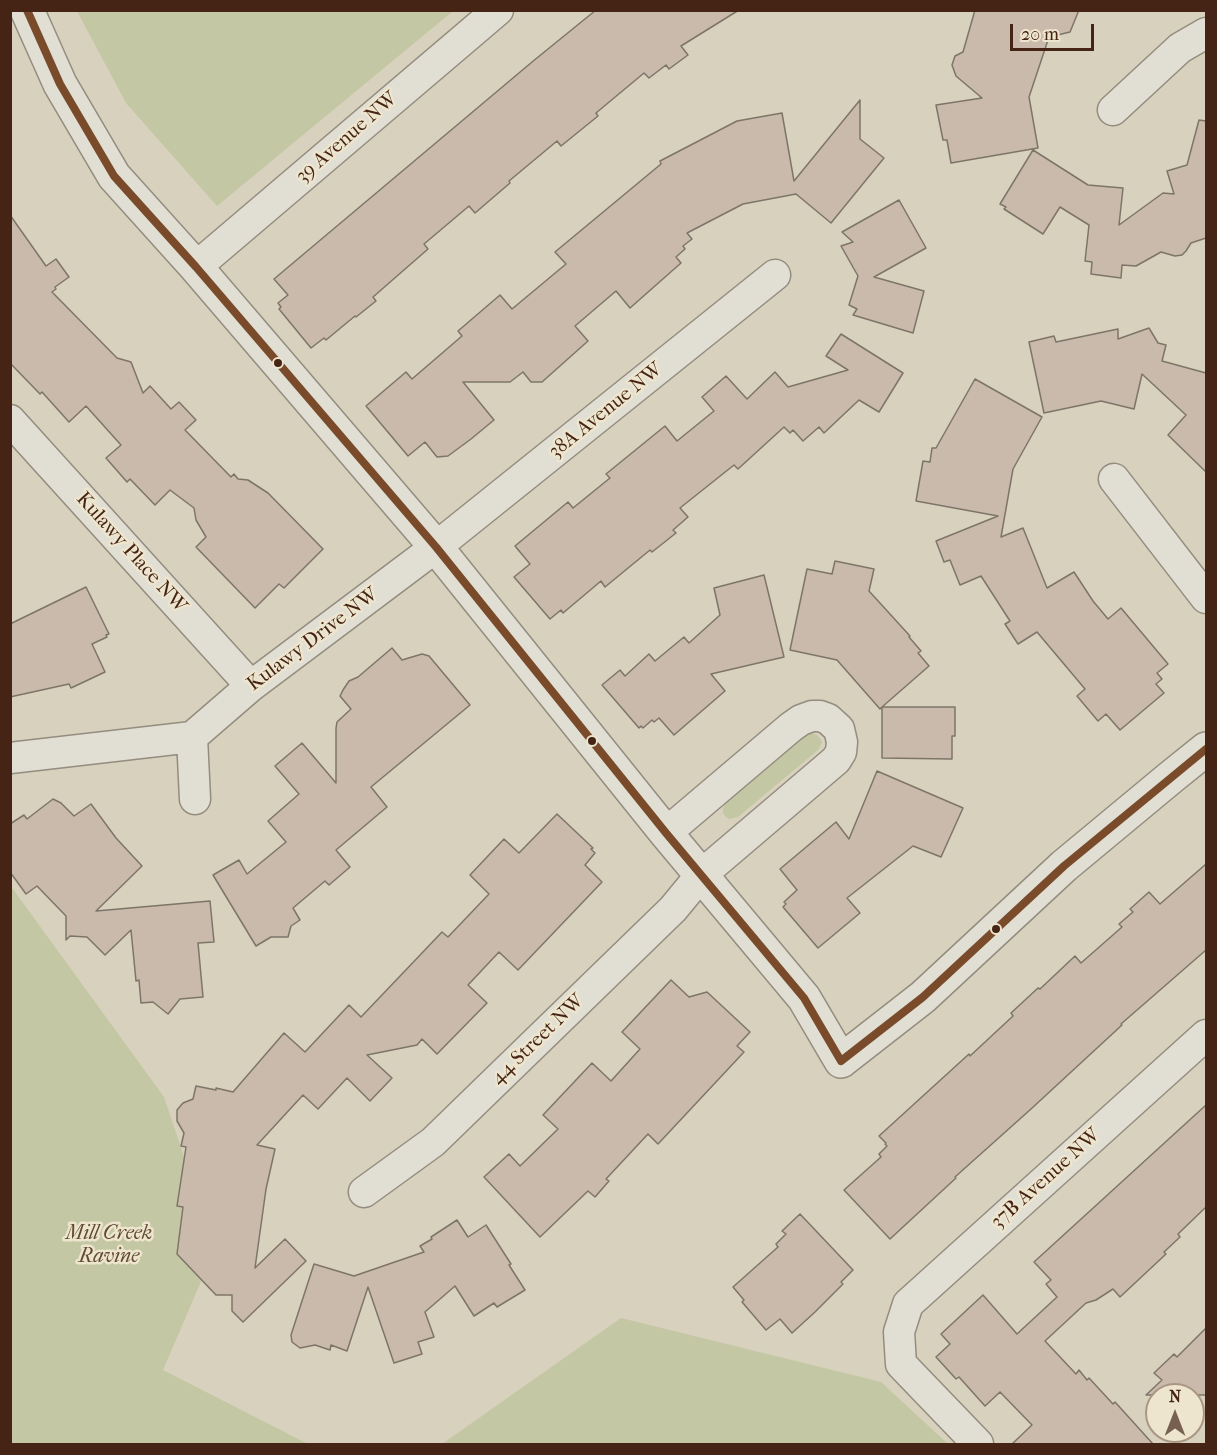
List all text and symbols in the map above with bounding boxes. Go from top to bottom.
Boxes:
scale bar [1013,12,1097,50]
text: 20 m [1021,24,1059,45]
street label: 39 Avenue NW [291,87,403,189]
unlabelled marker [272,357,284,369]
street label: 38A Avenue NW [544,358,668,464]
street label: Kulawy Place NW [70,488,192,618]
street label: Kulawy Drive NW [243,583,383,697]
unlabelled marker [586,735,598,747]
unlabelled marker [990,923,1002,935]
street label: 44 Street NW [487,990,589,1090]
street label: 37B Avenue NW [986,1124,1106,1234]
park label: Mill Creek Ravine [66,1222,152,1269]
north arrow [1145,1383,1205,1443]
text: N [1169,1387,1181,1406]

